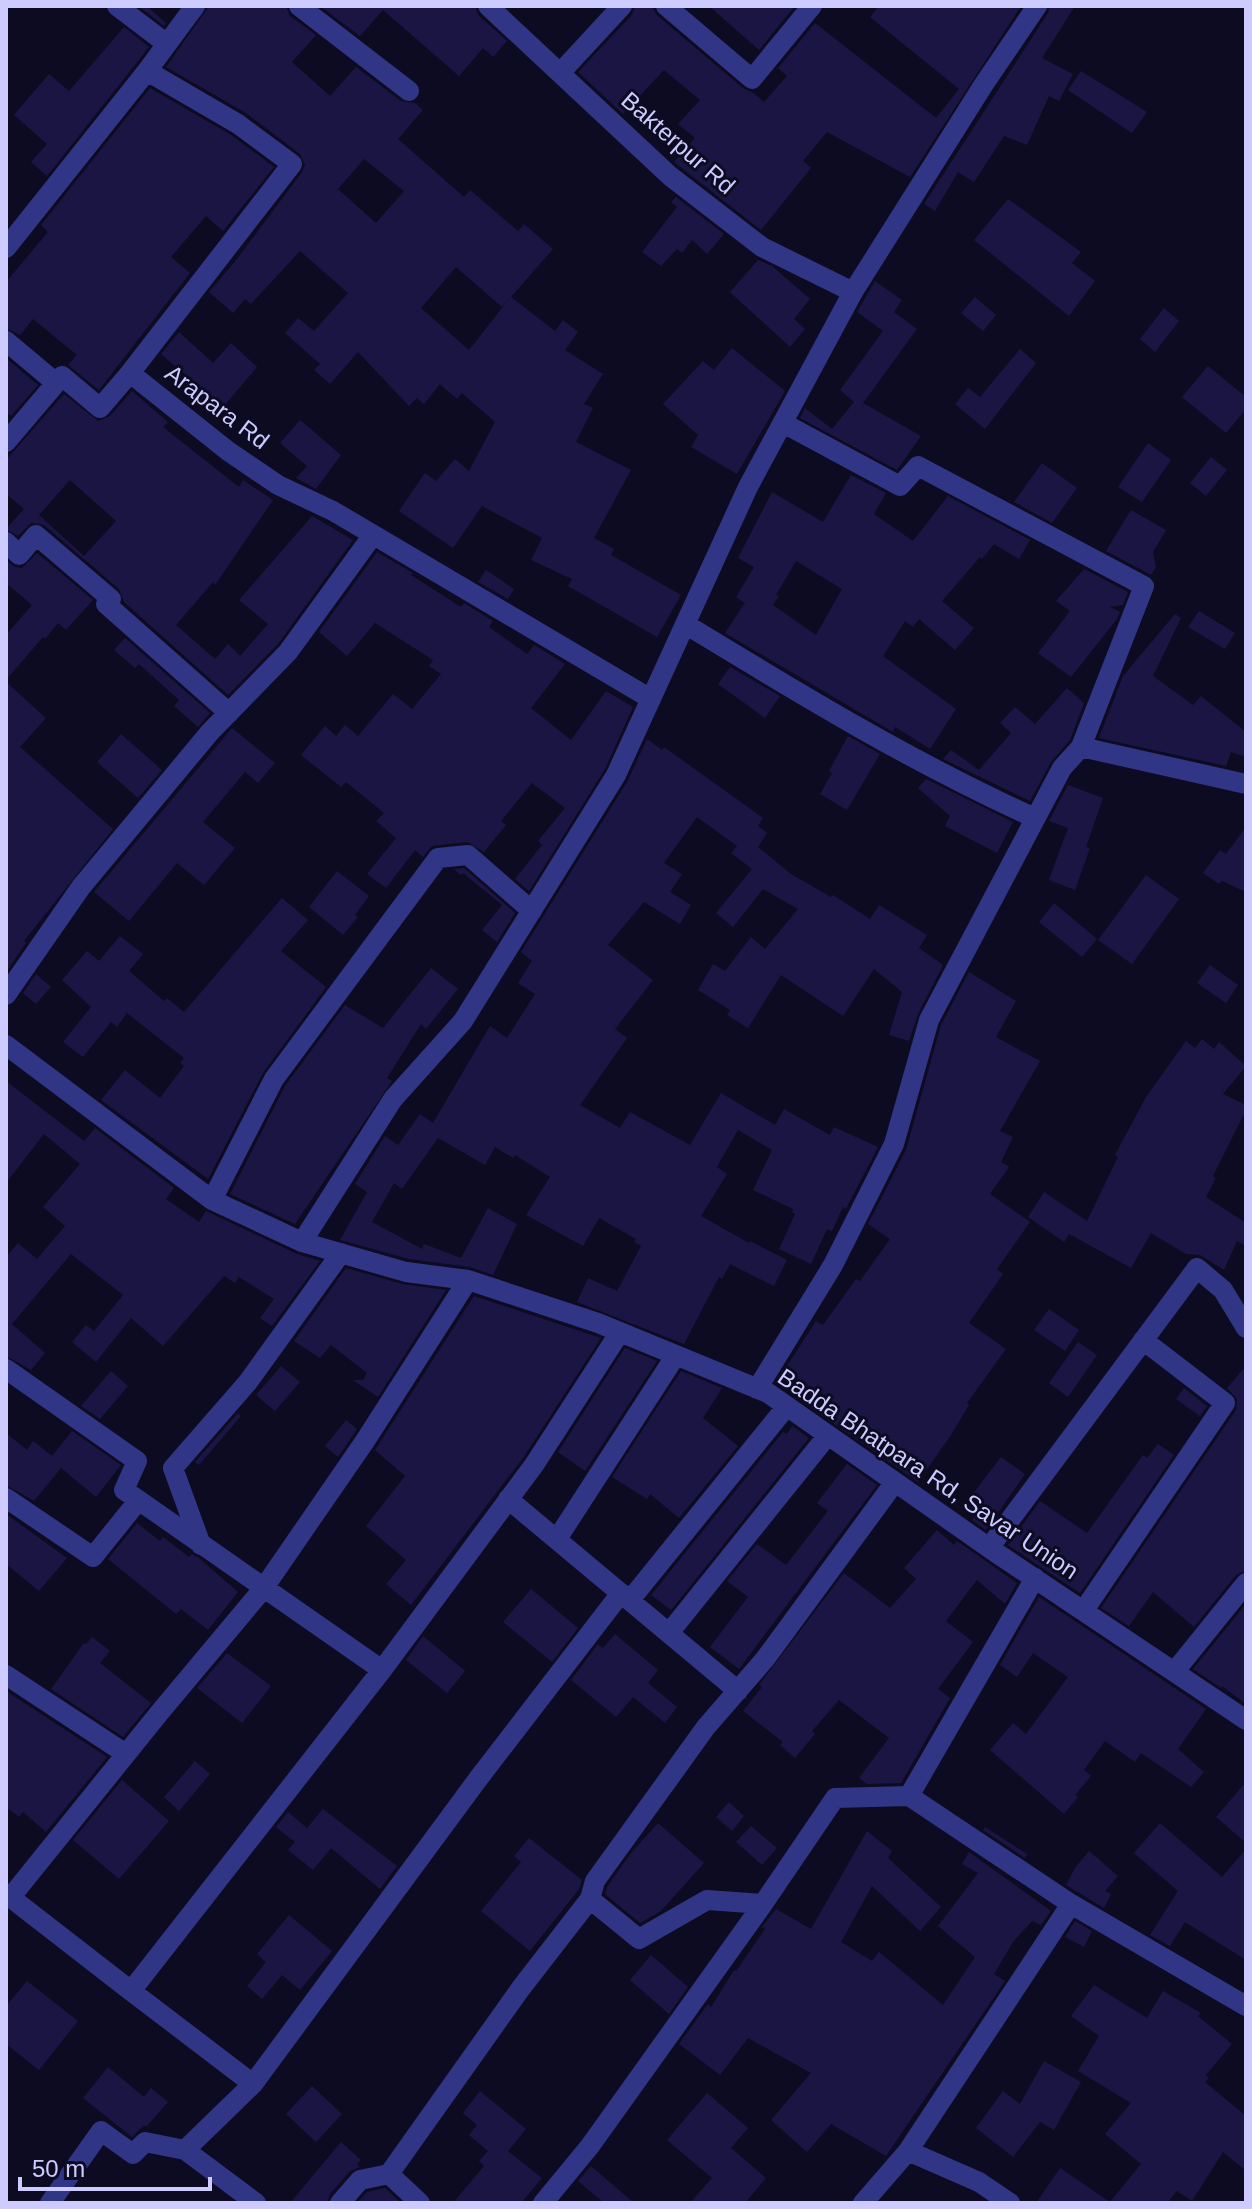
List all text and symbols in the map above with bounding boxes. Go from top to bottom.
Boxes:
street label: Bakterpur Rd [616,86,741,199]
street label: Arapara Rd [160,359,274,454]
street label: Badda Bhatpara Rd, Savar Union [773,1363,1083,1584]
scale bar [20,2141,210,2191]
text: 50 m [32,2155,85,2182]

